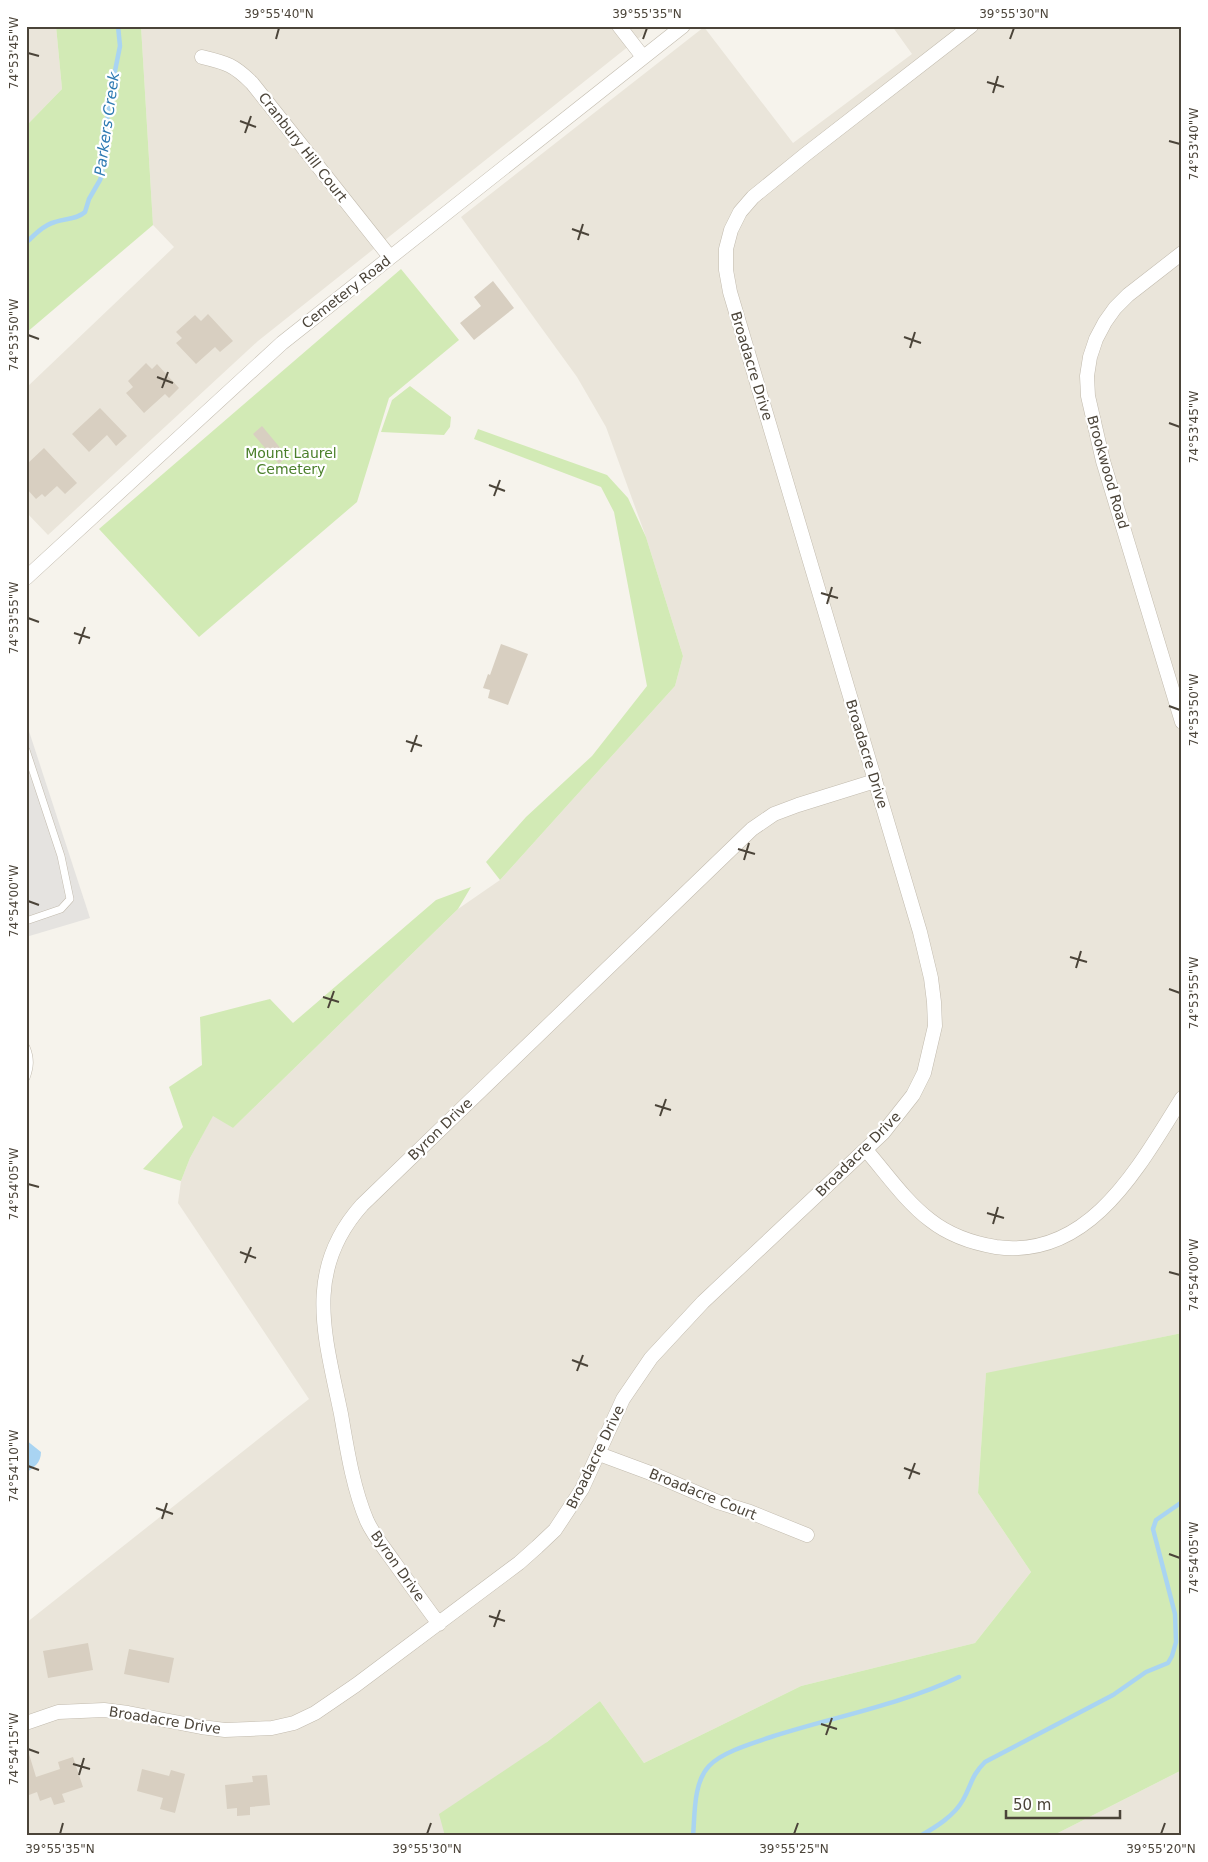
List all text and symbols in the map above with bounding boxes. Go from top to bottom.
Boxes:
text: 39°55'40"N [244,7,314,21]
text: 39°55'35"N [612,7,682,21]
text: 39°55'30"N [979,7,1049,21]
text: 74°53'45"W [7,17,21,89]
water label: Parkers Creek [91,70,123,177]
street label: Cranbury Hill Court [255,89,351,205]
text: 74°53'40"W [1187,108,1201,180]
street label: Cemetery Road [298,252,394,332]
text: 74°53'50"W [7,299,21,371]
street label: Broadacre Drive [728,310,776,422]
text: 74°53'45"W [1187,391,1201,463]
street label: Brookwood Road [1084,413,1132,531]
park label: Mount Laurel Cemetery [245,445,337,477]
text: 74°53'55"W [7,582,21,654]
text: 74°53'50"W [1187,674,1201,746]
street label: Broadacre Drive [843,698,891,810]
text: 74°54'00"W [7,865,21,937]
text: 74°53'55"W [1187,957,1201,1029]
street label: Byron Drive [405,1095,475,1163]
street label: Broadacre Drive [812,1108,904,1200]
text: 74°54'05"W [7,1148,21,1220]
text: 74°54'00"W [1187,1239,1201,1311]
street label: Broadacre Drive [563,1403,627,1511]
text: 74°54'10"W [7,1430,21,1502]
street label: Broadacre Court [647,1465,759,1523]
text: 74°54'05"W [1187,1522,1201,1594]
street label: Byron Drive [368,1528,428,1604]
street label: Broadacre Drive [108,1703,222,1737]
text: 74°54'15"W [7,1713,21,1785]
scale bar [1006,1787,1119,1819]
text: 50 m [1013,1796,1051,1814]
text: 39°55'35"N [25,1842,95,1856]
text: 39°55'30"N [392,1842,462,1856]
text: 39°55'25"N [759,1842,829,1856]
text: 39°55'20"N [1126,1842,1196,1856]

